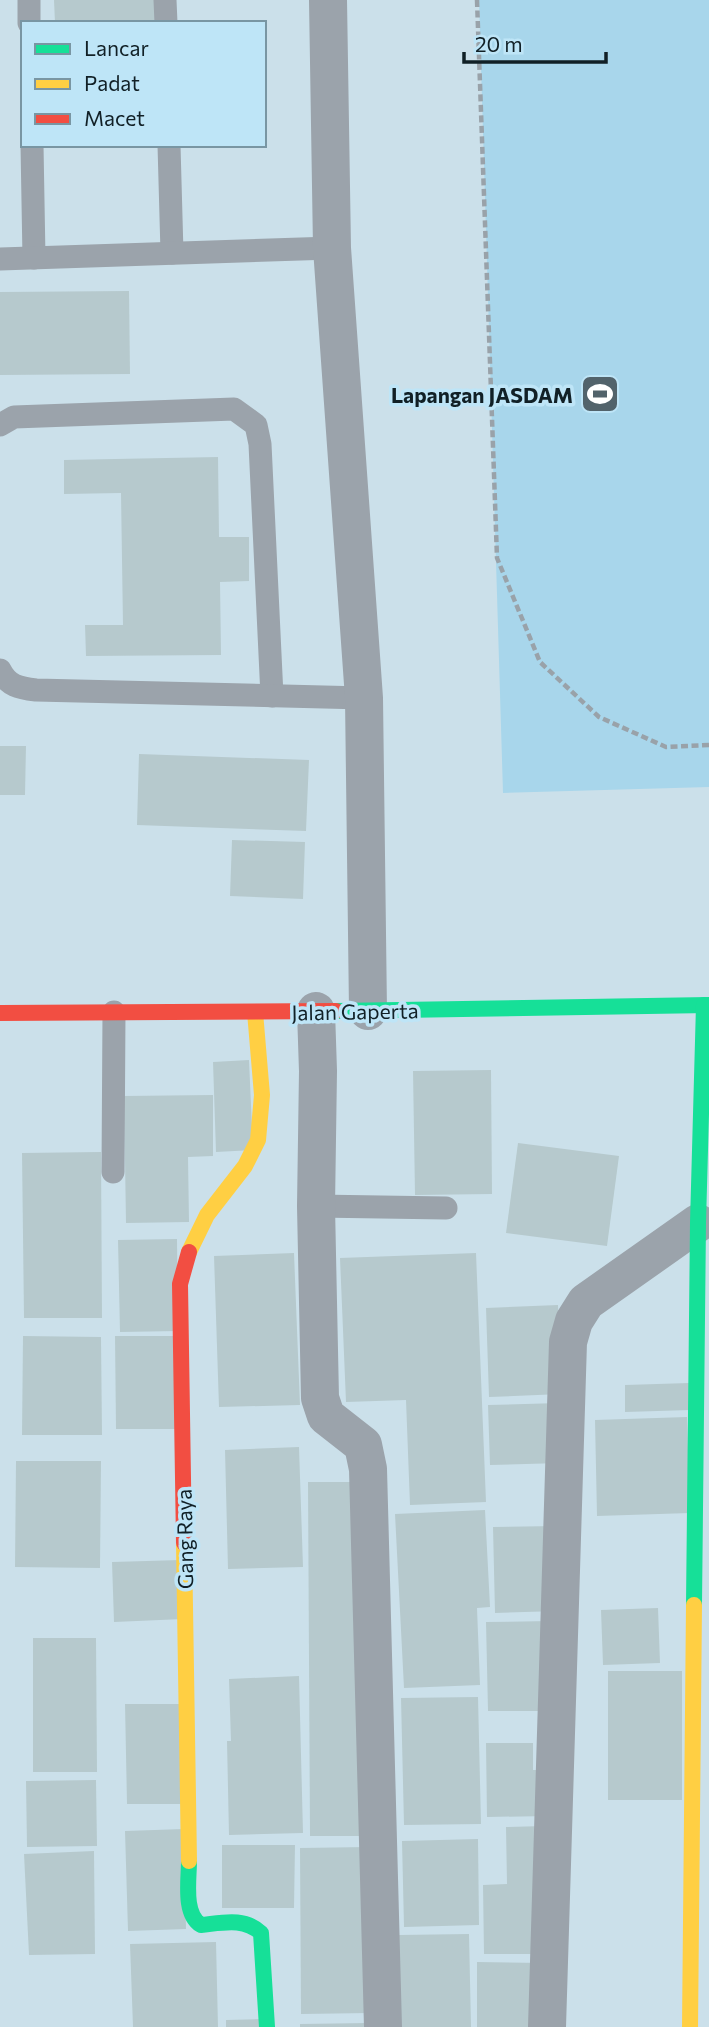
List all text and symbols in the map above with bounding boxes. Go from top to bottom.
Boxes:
legend [21,21,266,147]
scale bar [464,21,606,65]
text: 20 m [475,31,523,56]
text: Lancar [84,35,149,60]
text: Padat [84,70,140,95]
text: Macet [84,105,145,130]
sports icon: Lapangan JASDAM [579,373,621,415]
place label: Lapangan JASDAM [391,382,573,407]
street label: Jalan Gaperta [291,997,419,1025]
street label: Gang Raya [171,1489,197,1589]

